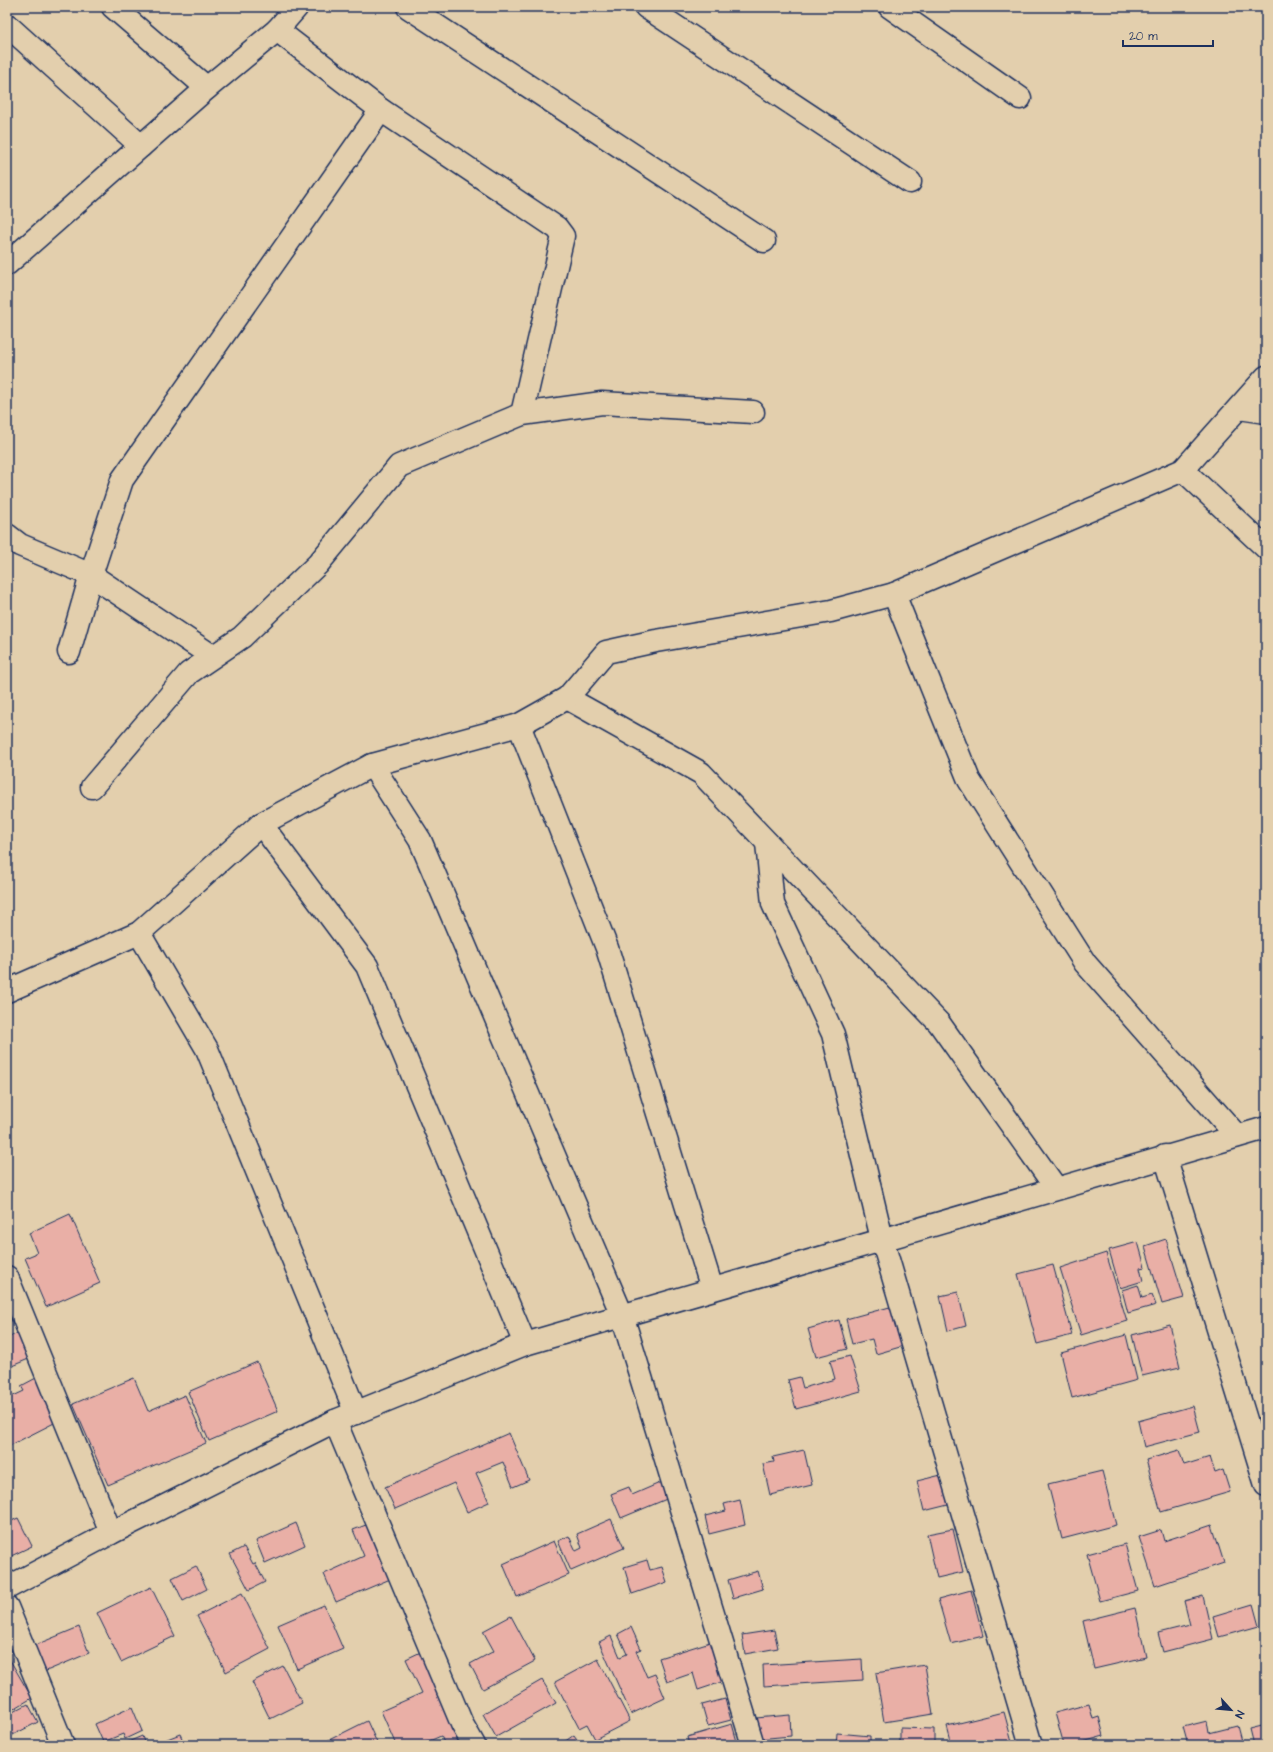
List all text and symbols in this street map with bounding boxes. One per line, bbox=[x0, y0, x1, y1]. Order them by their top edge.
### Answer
scale bar bbox=[1123, 22, 1213, 48]
text: 20 m bbox=[1129, 28, 1158, 45]
north arrow bbox=[1211, 1690, 1251, 1730]
text: N bbox=[1231, 1708, 1248, 1721]

